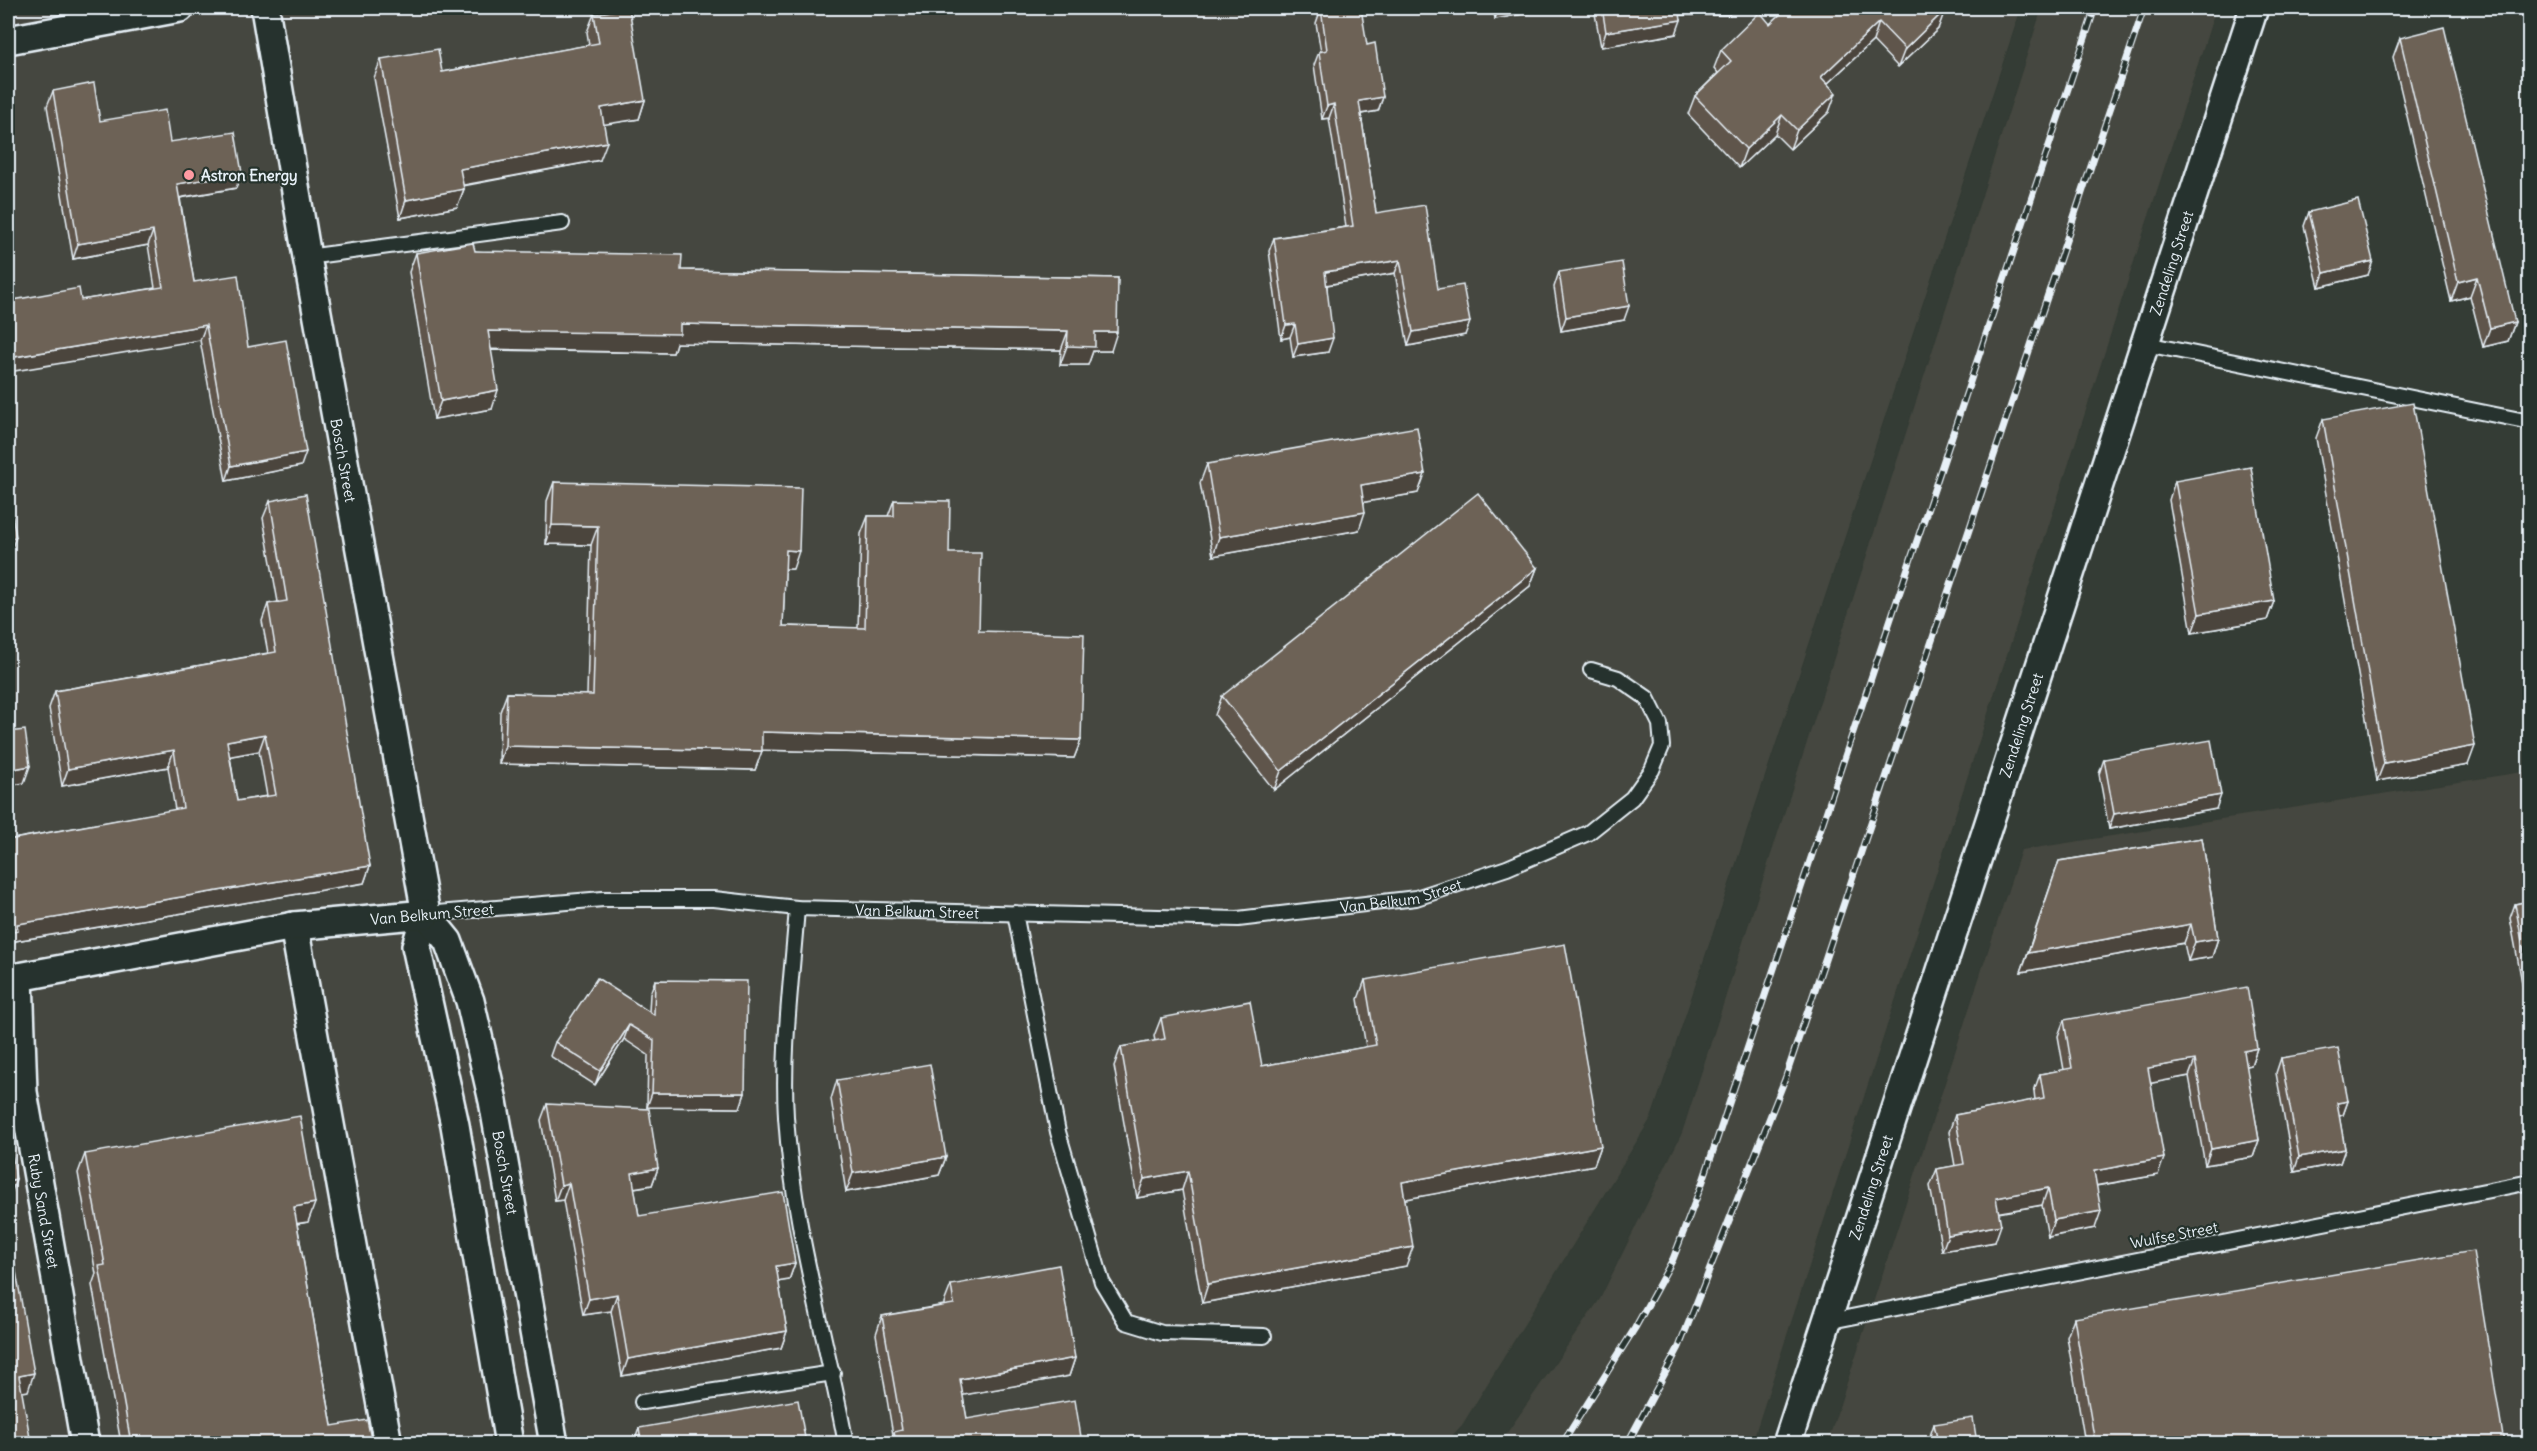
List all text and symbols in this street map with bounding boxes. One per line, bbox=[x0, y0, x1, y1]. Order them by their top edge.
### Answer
place label: Astron Energy bbox=[201, 166, 298, 186]
marker: Astron Energy bbox=[182, 168, 196, 182]
street label: Zendeling Street bbox=[2145, 208, 2197, 318]
street label: Bosch Street bbox=[327, 417, 361, 504]
street label: Zendeling Street bbox=[1995, 670, 2047, 780]
street label: Van Belkum Street bbox=[1339, 874, 1464, 916]
street label: Van Belkum Street bbox=[369, 899, 495, 929]
street label: Van Belkum Street bbox=[855, 900, 979, 922]
street label: Bosch Street bbox=[489, 1129, 523, 1216]
street label: Zendeling Street bbox=[1845, 1132, 1896, 1242]
street label: Ruby Sand Street bbox=[24, 1152, 63, 1270]
street label: Wulfse Street bbox=[2129, 1217, 2219, 1253]

